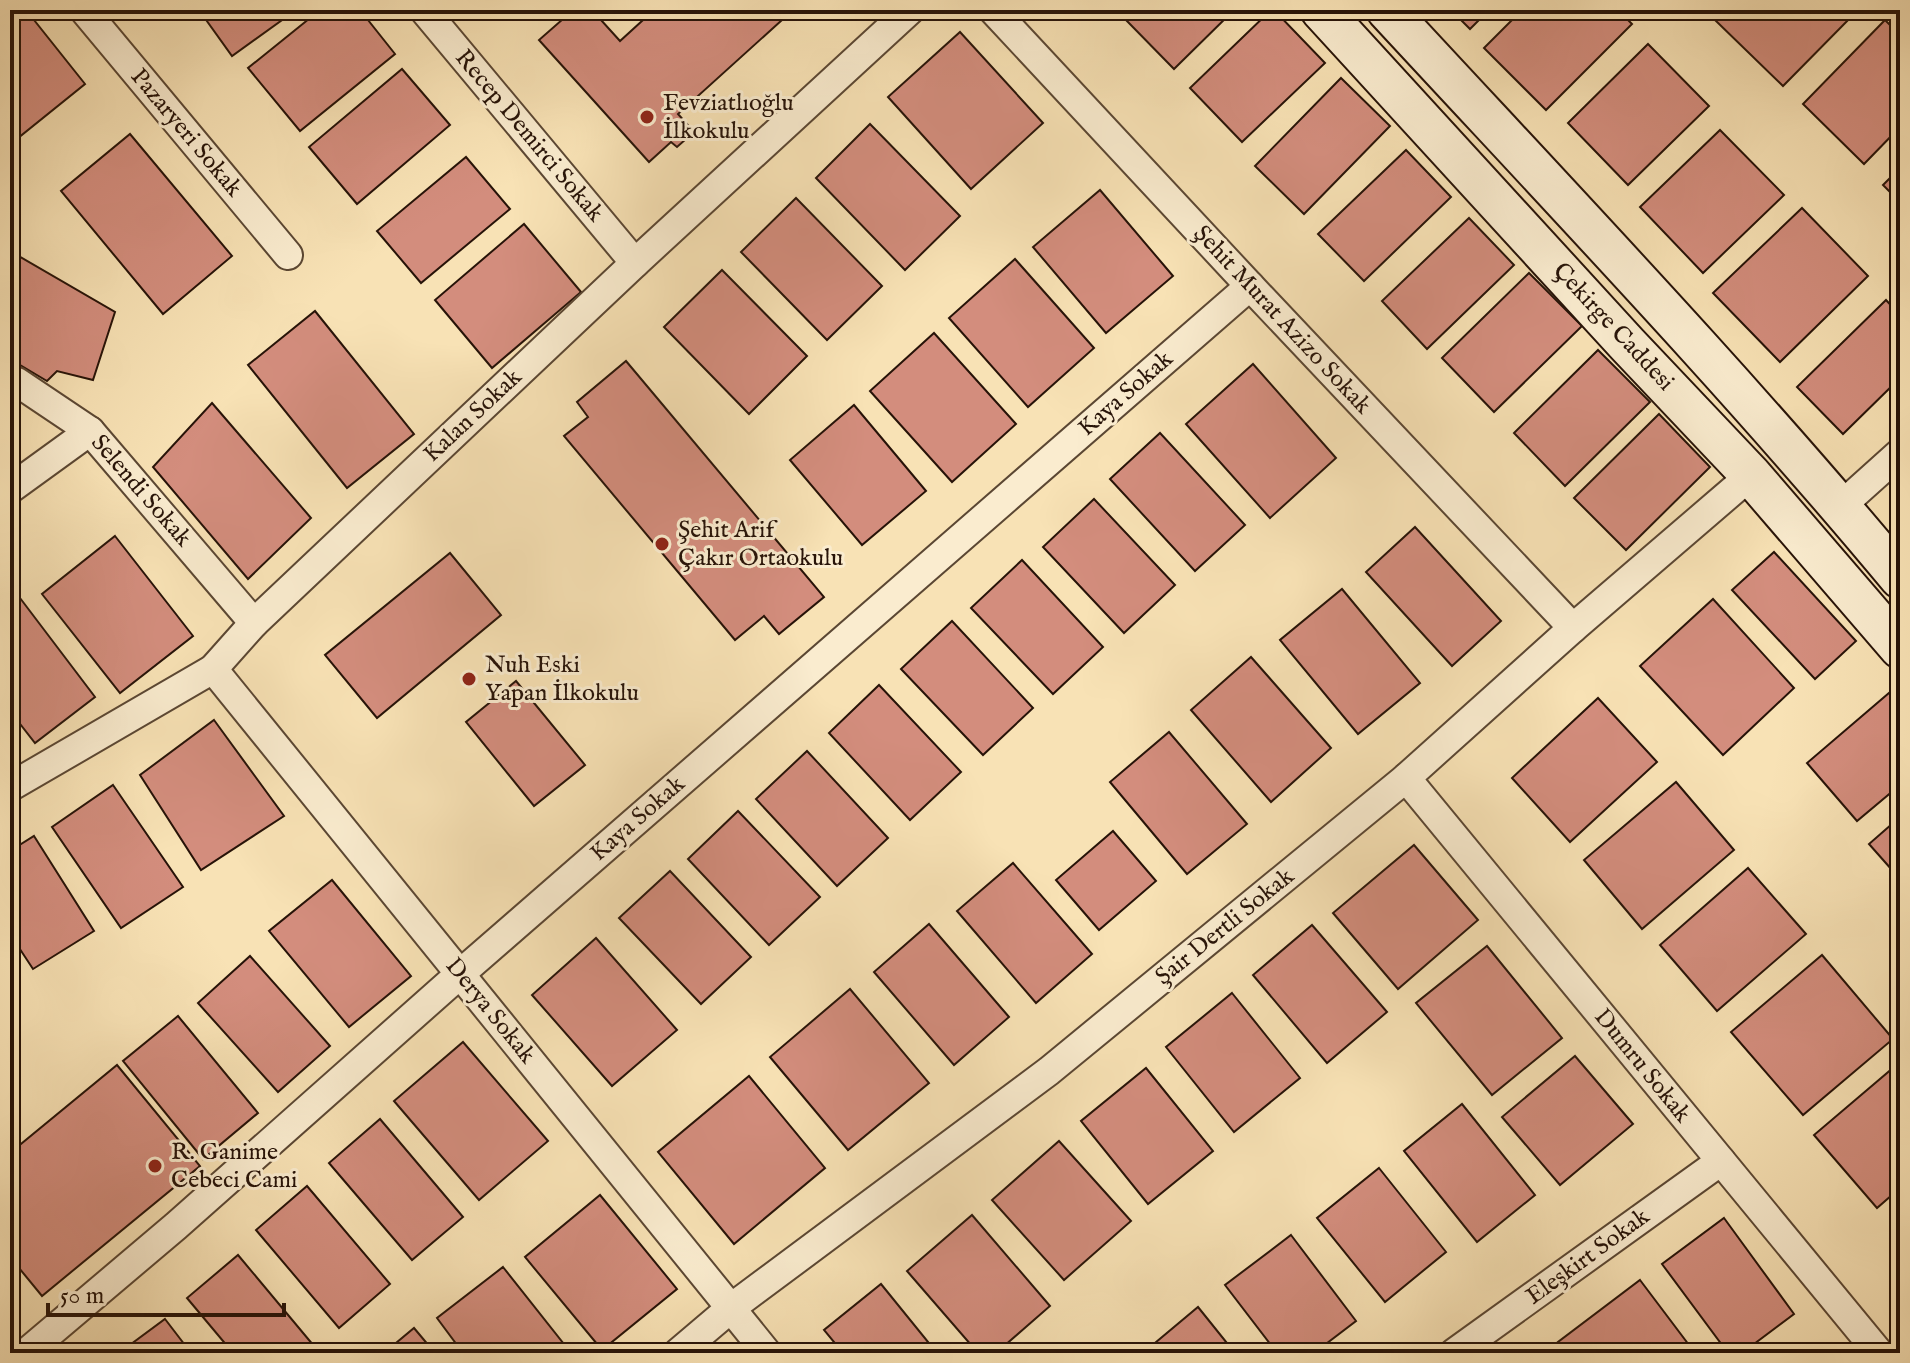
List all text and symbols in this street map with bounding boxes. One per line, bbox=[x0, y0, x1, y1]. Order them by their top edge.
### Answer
street label: Recep Demirci Sokak bbox=[448, 43, 610, 229]
street label: Pazaryeri Sokak bbox=[123, 62, 249, 204]
place label: Fevziatlıoğlu İlkokulu bbox=[663, 88, 794, 147]
marker: Fevziatlıoğlu İlkokulu bbox=[638, 108, 656, 126]
street label: Şehit Murat Azizo Sokak bbox=[1186, 219, 1378, 421]
street label: Çekirge Caddesi bbox=[1546, 256, 1680, 398]
street label: Kaya Sokak bbox=[1072, 344, 1180, 444]
street label: Kalan Sokak bbox=[417, 362, 529, 470]
street label: Selendi Sokak bbox=[84, 428, 198, 554]
place label: Şehit Arif Çakır Ortaokulu bbox=[678, 515, 843, 574]
marker: Şehit Arif Çakır Ortaokulu bbox=[653, 535, 671, 553]
place label: Nuh Eski Yapan İlkokulu bbox=[485, 650, 639, 709]
marker: Nuh Eski Yapan İlkokulu bbox=[460, 670, 478, 688]
street label: Kaya Sokak bbox=[584, 769, 692, 869]
street label: Şair Dertli Sokak bbox=[1149, 861, 1301, 993]
street label: Derya Sokak bbox=[438, 952, 542, 1070]
street label: Dumru Sokak bbox=[1587, 1003, 1698, 1129]
place label: R. Ganime Cebeci Cami bbox=[171, 1137, 297, 1196]
marker: R. Ganime Cebeci Cami bbox=[146, 1157, 164, 1175]
street label: Eleşkirt Sokak bbox=[1520, 1202, 1656, 1312]
scale bar bbox=[48, 1267, 284, 1317]
text: 50 m bbox=[60, 1281, 104, 1312]

